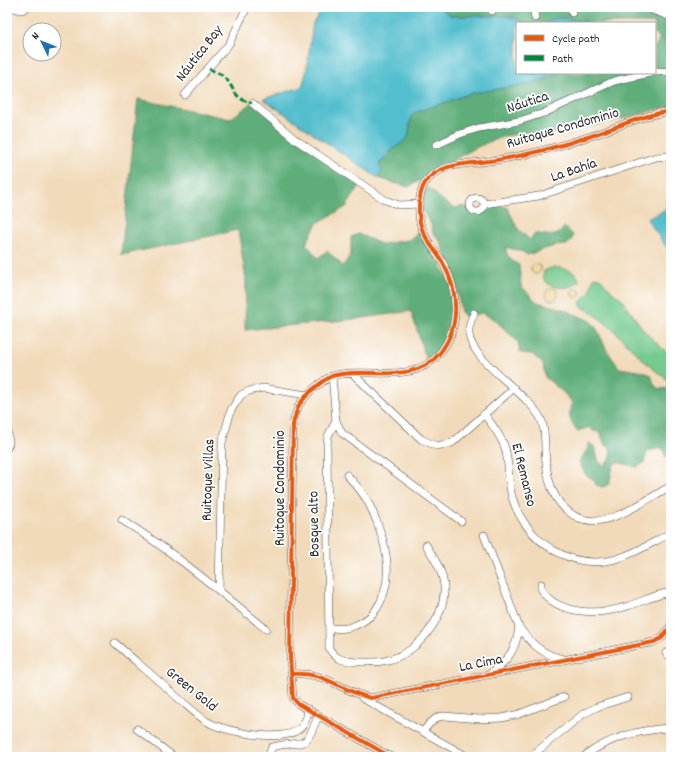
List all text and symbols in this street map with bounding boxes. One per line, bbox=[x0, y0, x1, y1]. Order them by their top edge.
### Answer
street label: Náutica Bay bbox=[171, 20, 230, 87]
north arrow bbox=[22, 22, 62, 62]
legend bbox=[516, 22, 656, 74]
text: N bbox=[28, 29, 44, 44]
text: Cycle path bbox=[552, 31, 600, 48]
text: Path bbox=[552, 51, 573, 68]
street label: Náutica bbox=[504, 86, 553, 120]
street label: Ruitoque Condominio bbox=[504, 102, 622, 156]
street label: La Bahía bbox=[548, 153, 601, 189]
street label: Ruitoque Condominio bbox=[270, 430, 292, 546]
street label: Ruitoque Villas bbox=[197, 438, 221, 522]
street label: El Remanso bbox=[504, 441, 542, 509]
street label: Bosque alto bbox=[303, 490, 327, 557]
street label: La Cima bbox=[457, 649, 506, 679]
street label: Green Gold bbox=[160, 662, 222, 718]

